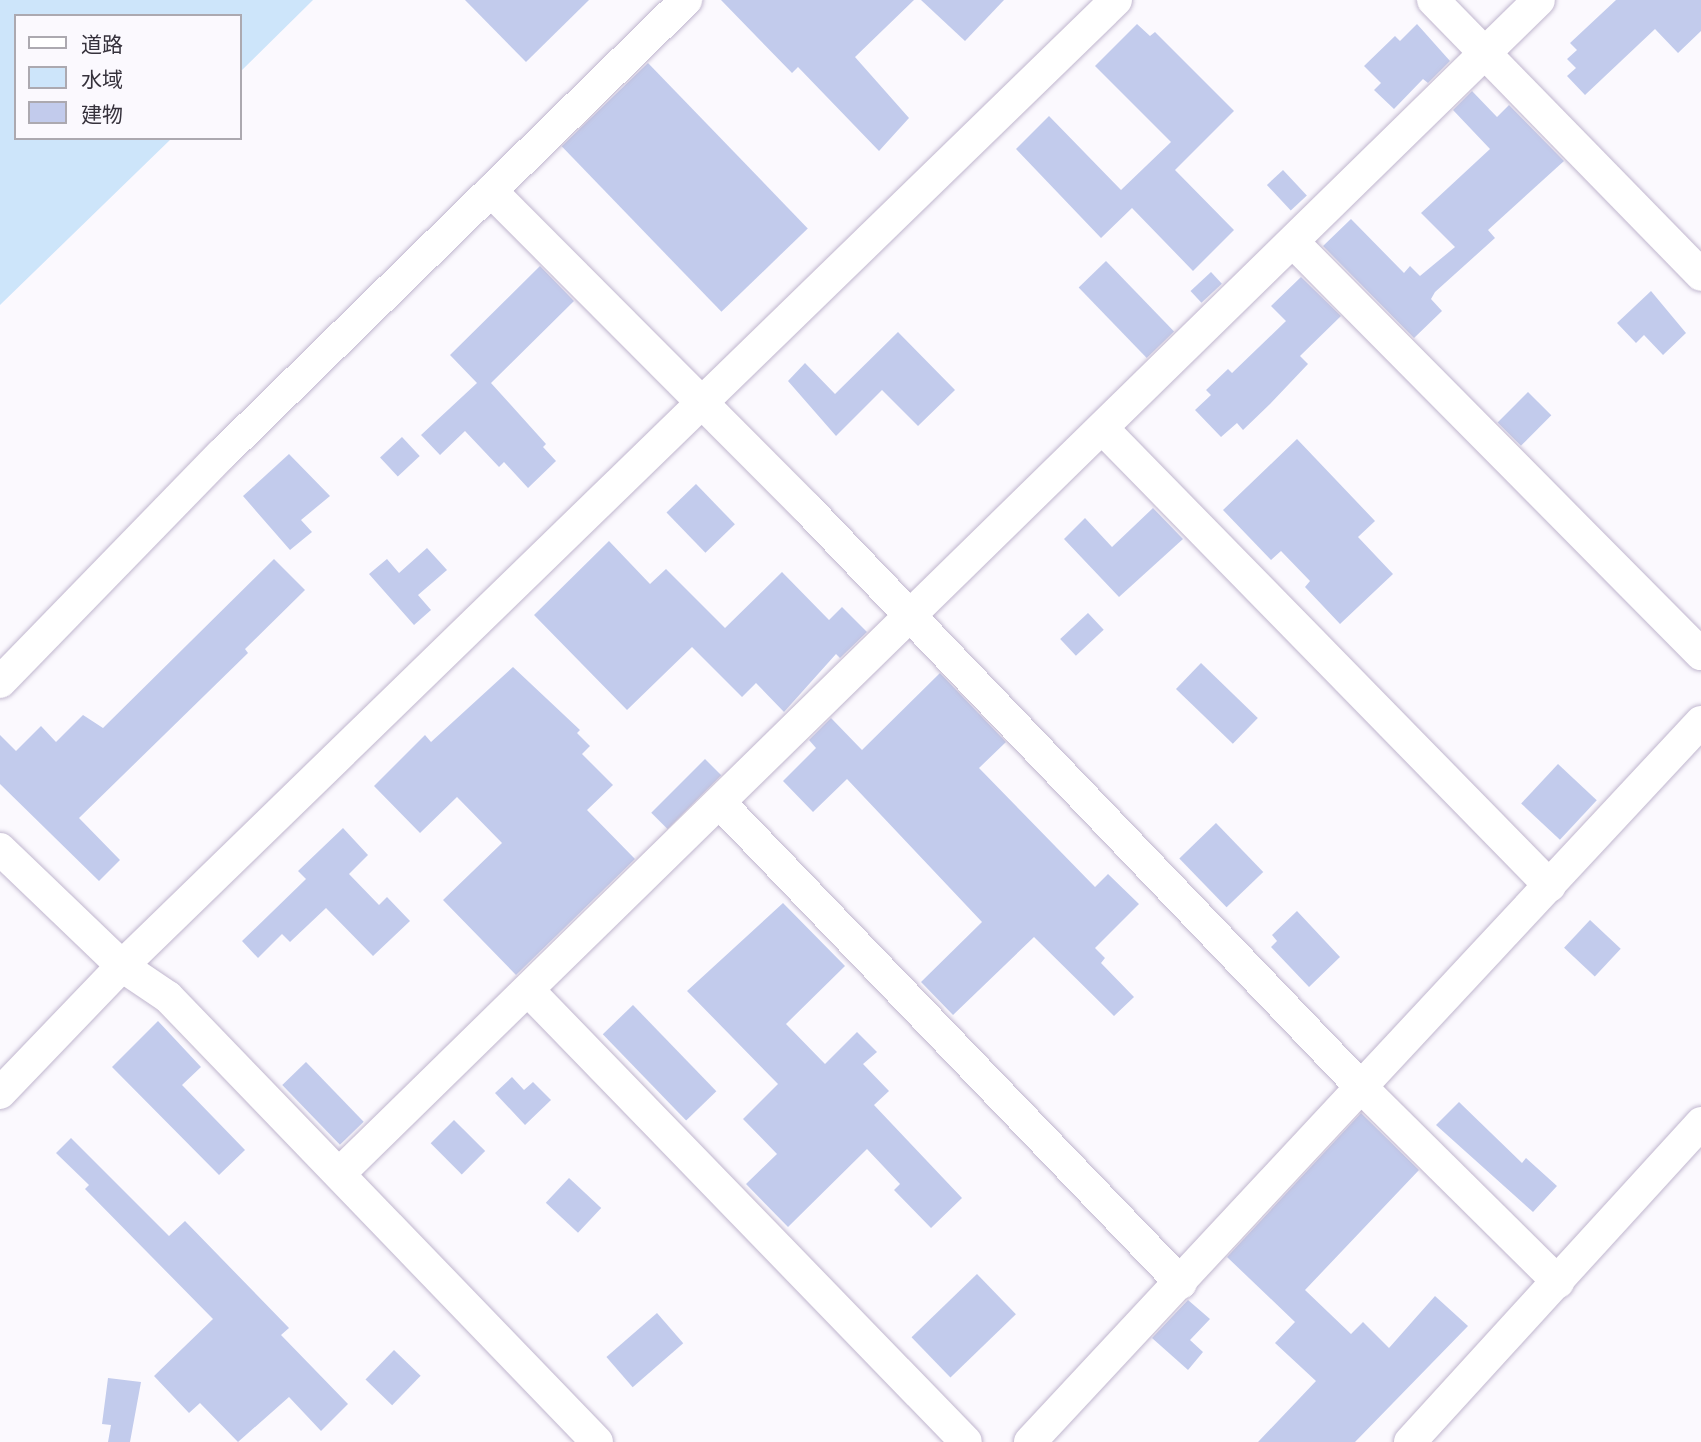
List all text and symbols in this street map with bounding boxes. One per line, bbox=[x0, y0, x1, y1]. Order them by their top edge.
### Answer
legend bbox=[14, 14, 242, 140]
text: 道路 bbox=[81, 32, 123, 57]
text: 水域 bbox=[81, 67, 123, 92]
text: 建物 bbox=[81, 102, 123, 127]

